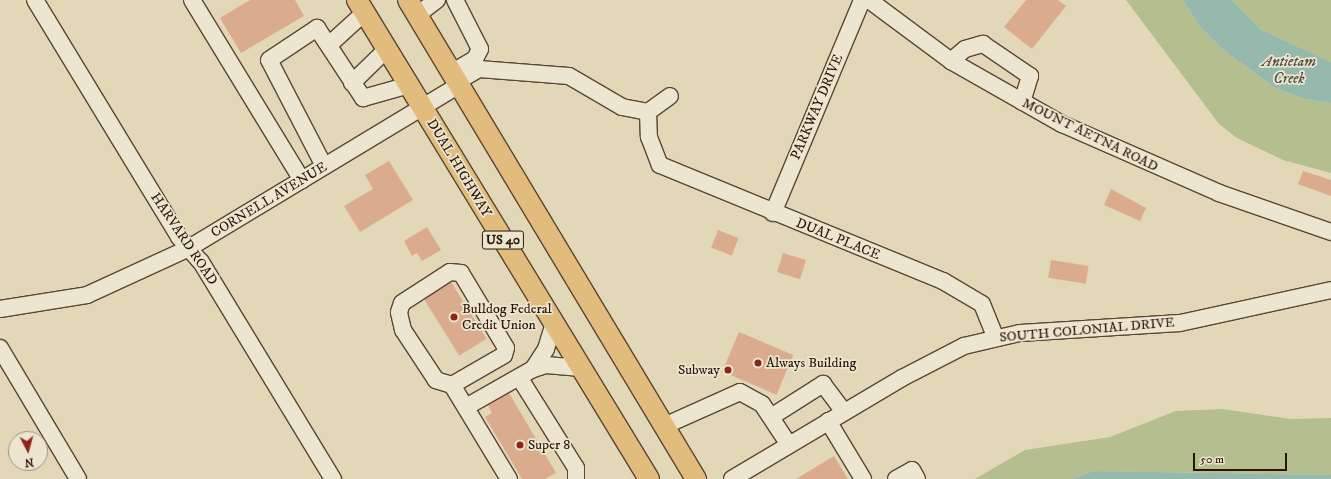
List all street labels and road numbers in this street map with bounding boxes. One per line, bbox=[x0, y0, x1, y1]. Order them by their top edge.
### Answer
street label: PARKWAY DRIVE bbox=[787, 52, 847, 162]
street label: MOUNT AETNA ROAD bbox=[1019, 95, 1161, 175]
street label: DUAL HIGHWAY bbox=[423, 116, 495, 220]
street label: CORNELL AVENUE bbox=[208, 159, 330, 241]
street label: HARVARD ROAD bbox=[147, 190, 221, 288]
street label: DUAL PLACE bbox=[793, 214, 883, 264]
road number: US 40 bbox=[481, 229, 525, 251]
street label: SOUTH COLONIAL DRIVE bbox=[999, 314, 1175, 346]

